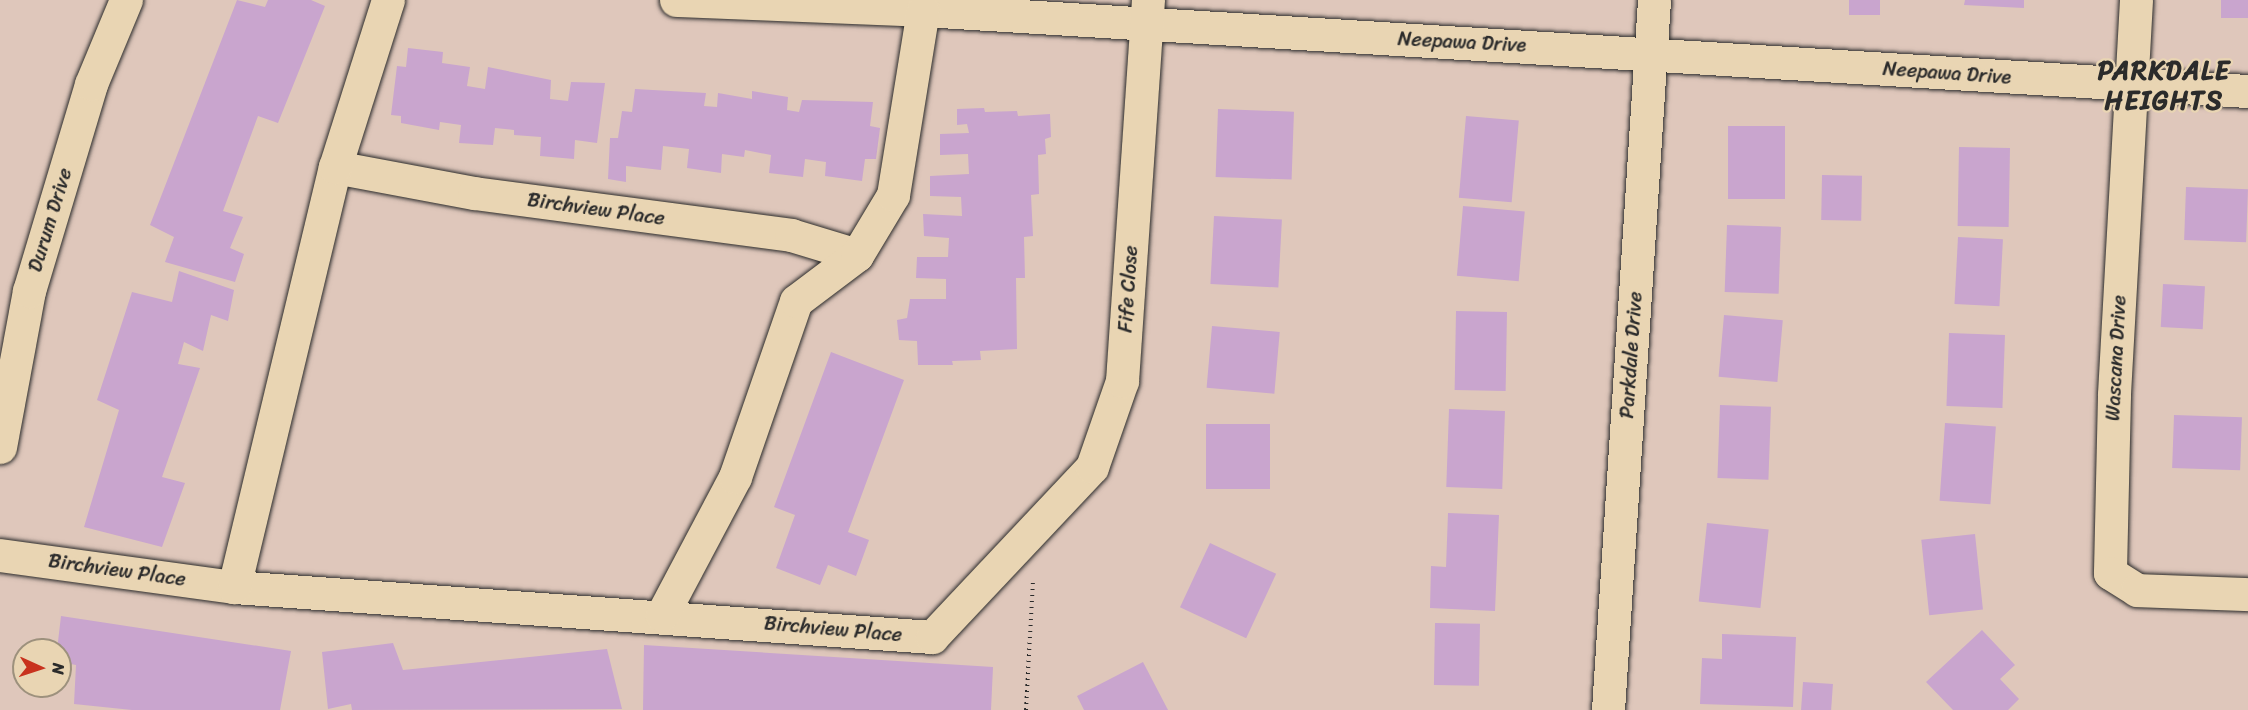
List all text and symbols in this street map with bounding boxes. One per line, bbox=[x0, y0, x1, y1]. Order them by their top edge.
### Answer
street label: Neepawa Drive bbox=[1397, 27, 1527, 57]
district label: PARKDALE HEIGHTS bbox=[2098, 55, 2230, 116]
street label: Neepawa Drive bbox=[1882, 57, 2012, 89]
street label: Durum Drive bbox=[23, 165, 77, 275]
street label: Birchview Place bbox=[526, 187, 666, 231]
street label: Fife Close bbox=[1113, 244, 1143, 334]
street label: Parkdale Drive bbox=[1615, 291, 1647, 419]
street label: Wascana Drive bbox=[2101, 294, 2131, 422]
street label: Birchview Place bbox=[47, 548, 187, 592]
street label: Birchview Place bbox=[763, 611, 903, 647]
north arrow bbox=[12, 638, 72, 698]
text: N bbox=[44, 663, 73, 675]

